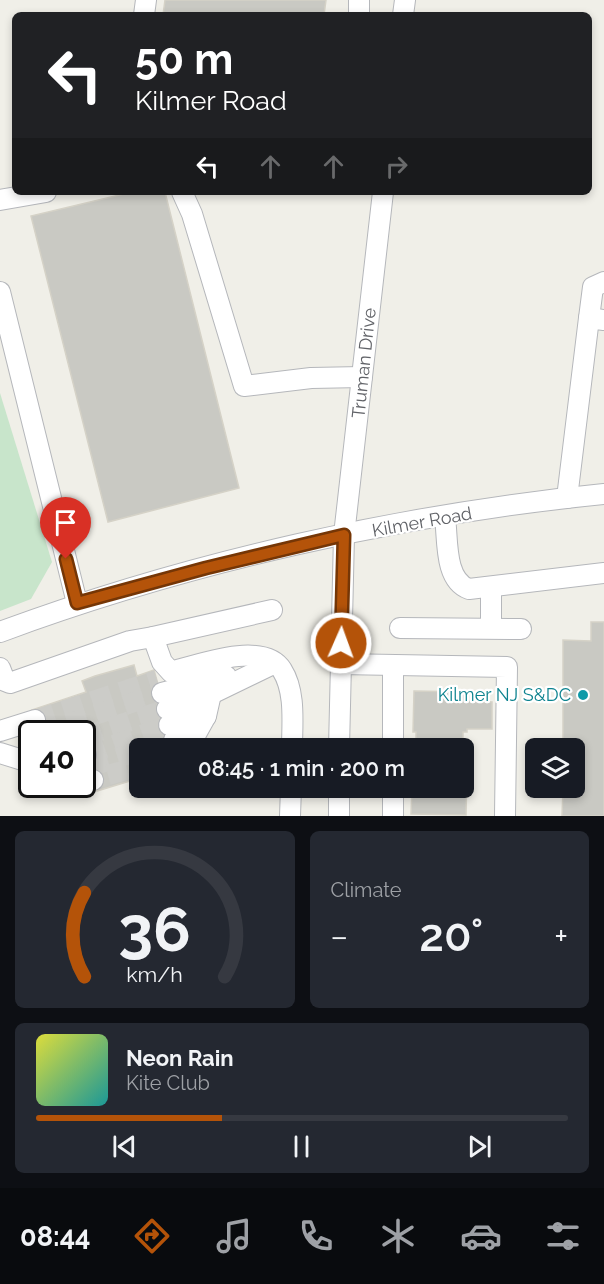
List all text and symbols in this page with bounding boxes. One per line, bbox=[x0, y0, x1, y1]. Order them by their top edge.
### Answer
text: 50 m bbox=[135, 35, 233, 84]
icon: left bbox=[36, 36, 114, 114]
text: Kilmer Road bbox=[135, 85, 287, 116]
icon: left bbox=[191, 150, 224, 183]
icon: ahead bbox=[254, 150, 287, 183]
icon: ahead bbox=[317, 150, 350, 183]
icon: right bbox=[380, 150, 413, 183]
street label: Truman Drive bbox=[347, 306, 380, 419]
pin bbox=[40, 497, 91, 559]
street label: Kilmer Road bbox=[370, 502, 474, 541]
icon: arrive bbox=[49, 506, 82, 539]
position arrow bbox=[309, 611, 373, 675]
place label: Kilmer NJ S&DC bbox=[438, 684, 571, 705]
marker: Kilmer NJ S&DC bbox=[576, 688, 590, 702]
speed limit sign: 40 bbox=[18, 720, 96, 798]
map controls bbox=[525, 738, 585, 798]
button: layers bbox=[525, 738, 585, 798]
text: 08:45 · 1 min · 200 m bbox=[198, 755, 405, 781]
text: Climate bbox=[331, 878, 402, 902]
text: 36 bbox=[118, 892, 191, 966]
text: 20° bbox=[419, 909, 483, 962]
text: − bbox=[331, 917, 348, 956]
text: + bbox=[554, 917, 568, 956]
text: km/h bbox=[126, 962, 183, 987]
text: Neon Rain bbox=[126, 1045, 234, 1071]
text: Kite Club bbox=[126, 1071, 210, 1095]
icon: previous bbox=[108, 1130, 141, 1163]
icon: pause bbox=[285, 1130, 318, 1163]
icon: next bbox=[463, 1130, 496, 1163]
icon: directions bbox=[131, 1215, 173, 1257]
icon: music bbox=[213, 1215, 255, 1257]
icon: phone bbox=[295, 1215, 337, 1257]
icon: climate bbox=[377, 1215, 419, 1257]
icon: car bbox=[460, 1215, 502, 1257]
icon: filters bbox=[542, 1215, 584, 1257]
text: 08:44 bbox=[20, 1221, 91, 1252]

